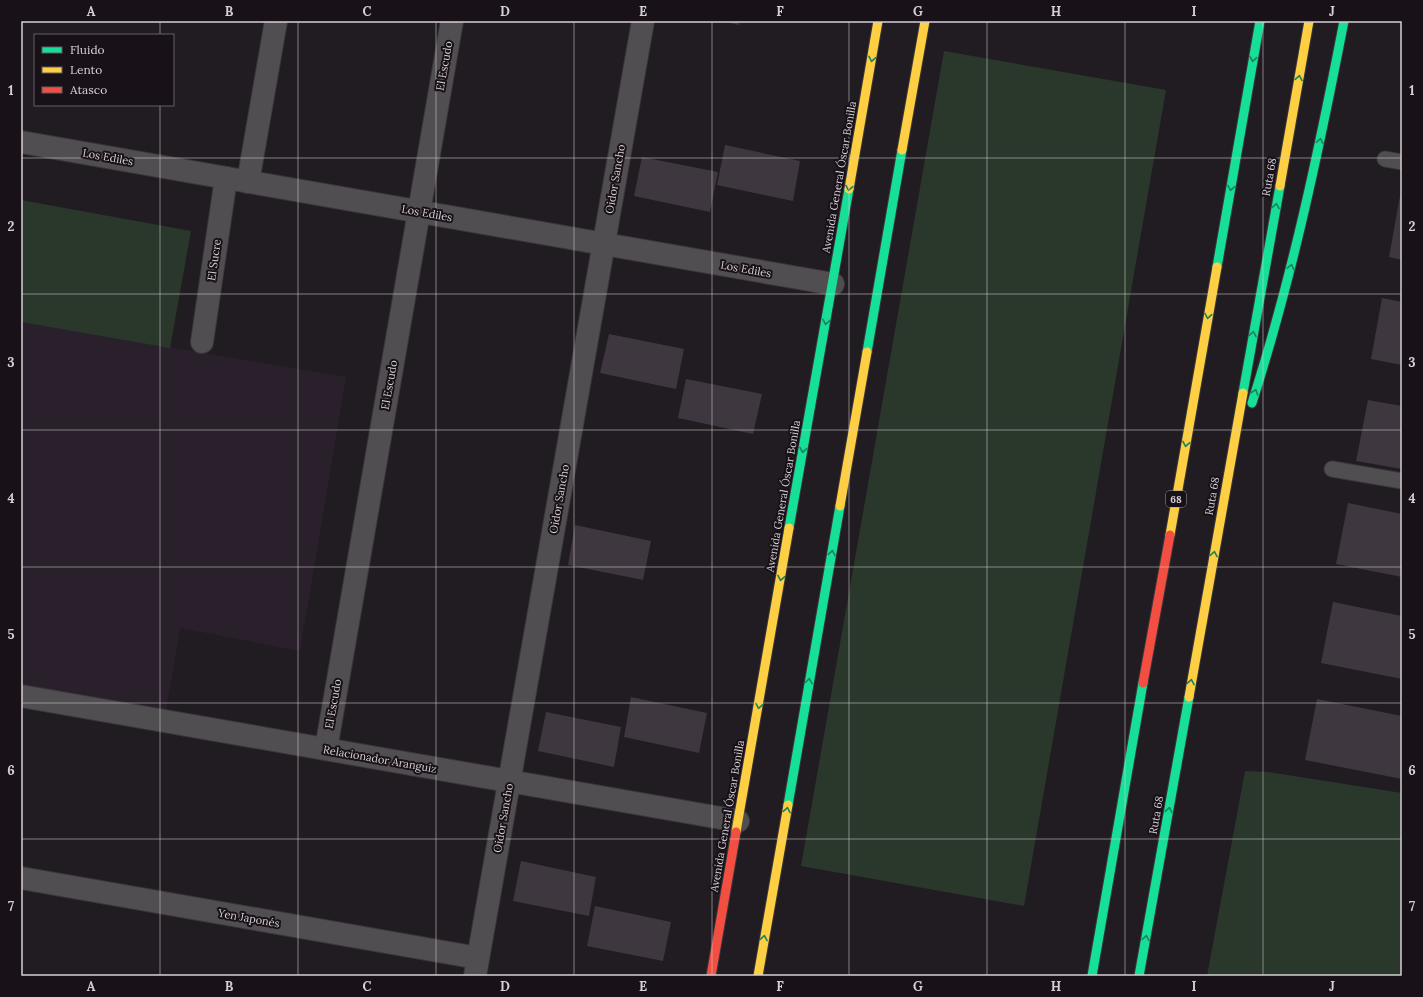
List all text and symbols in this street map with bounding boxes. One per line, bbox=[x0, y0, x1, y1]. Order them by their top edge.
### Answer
text: A bbox=[87, 3, 96, 20]
text: B bbox=[225, 3, 234, 20]
text: C bbox=[363, 3, 372, 20]
text: D bbox=[500, 3, 510, 20]
text: E bbox=[639, 3, 647, 20]
text: F bbox=[776, 3, 784, 20]
text: G bbox=[913, 3, 923, 20]
text: H bbox=[1051, 3, 1061, 20]
text: I bbox=[1191, 3, 1197, 20]
text: J bbox=[1329, 3, 1335, 20]
legend bbox=[34, 34, 174, 106]
street label: El Escudo bbox=[433, 40, 455, 92]
text: Fluido bbox=[70, 42, 105, 57]
one-way arrow bbox=[868, 56, 876, 63]
one-way arrow bbox=[1249, 56, 1258, 63]
text: Lento bbox=[70, 62, 102, 77]
one-way arrow bbox=[1294, 75, 1302, 81]
text: 1 bbox=[8, 82, 14, 99]
text: Atasco bbox=[69, 82, 107, 97]
text: 1 bbox=[1409, 82, 1415, 99]
street label: Avenida General Óscar Bonilla bbox=[819, 100, 859, 255]
one-way arrow bbox=[1315, 137, 1323, 144]
street label: Oidor Sancho bbox=[602, 143, 628, 215]
street label: Los Ediles bbox=[82, 146, 134, 168]
street label: Ruta 68 bbox=[1259, 157, 1279, 197]
one-way arrow bbox=[846, 184, 854, 191]
one-way arrow bbox=[1227, 184, 1236, 191]
street label: Los Ediles bbox=[401, 202, 453, 224]
one-way arrow bbox=[1271, 203, 1280, 209]
text: 2 bbox=[8, 218, 15, 235]
text: 2 bbox=[1409, 218, 1416, 235]
street label: El Sucre bbox=[204, 238, 224, 282]
street label: Los Ediles bbox=[720, 258, 772, 280]
one-way arrow bbox=[1287, 264, 1295, 271]
one-way arrow bbox=[1205, 312, 1213, 319]
one-way arrow bbox=[822, 319, 831, 325]
one-way arrow bbox=[1248, 331, 1257, 337]
text: 3 bbox=[7, 354, 15, 371]
text: 3 bbox=[1408, 354, 1416, 371]
street label: El Escudo bbox=[378, 359, 400, 411]
one-way arrow bbox=[1251, 389, 1259, 396]
street label: Avenida General Óscar Bonilla bbox=[763, 419, 803, 574]
one-way arrow bbox=[1182, 441, 1191, 447]
one-way arrow bbox=[800, 447, 808, 453]
street label: Oidor Sancho bbox=[546, 463, 572, 535]
street label: Ruta 68 bbox=[1202, 476, 1222, 516]
text: 4 bbox=[7, 490, 15, 507]
text: 4 bbox=[1408, 490, 1416, 507]
road number: 68 bbox=[1166, 491, 1186, 507]
one-way arrow bbox=[827, 550, 836, 557]
one-way arrow bbox=[1209, 550, 1218, 557]
one-way arrow bbox=[777, 575, 786, 581]
text: 5 bbox=[7, 626, 15, 643]
text: 5 bbox=[1408, 626, 1416, 643]
street label: El Escudo bbox=[322, 678, 344, 730]
one-way arrow bbox=[805, 678, 813, 685]
one-way arrow bbox=[1187, 678, 1195, 685]
one-way arrow bbox=[755, 703, 763, 709]
street label: Avenida General Óscar Bonilla bbox=[707, 739, 747, 894]
street label: Relacionador Aranguiz bbox=[322, 742, 438, 776]
text: 6 bbox=[7, 762, 15, 779]
text: 6 bbox=[1408, 762, 1416, 779]
street label: Oidor Sancho bbox=[490, 782, 516, 854]
street label: Ruta 68 bbox=[1146, 795, 1166, 835]
one-way arrow bbox=[782, 806, 791, 813]
one-way arrow bbox=[1164, 806, 1173, 813]
text: 7 bbox=[8, 898, 14, 915]
text: 7 bbox=[1409, 898, 1415, 915]
street label: Yen Japonés bbox=[216, 906, 281, 930]
one-way arrow bbox=[760, 934, 768, 941]
one-way arrow bbox=[1141, 934, 1150, 941]
text: A bbox=[87, 978, 96, 995]
text: B bbox=[225, 978, 234, 995]
text: C bbox=[363, 978, 372, 995]
text: D bbox=[500, 978, 510, 995]
text: E bbox=[639, 978, 647, 995]
text: F bbox=[776, 978, 784, 995]
text: G bbox=[913, 978, 923, 995]
text: H bbox=[1051, 978, 1061, 995]
text: I bbox=[1191, 978, 1197, 995]
text: J bbox=[1329, 978, 1335, 995]

